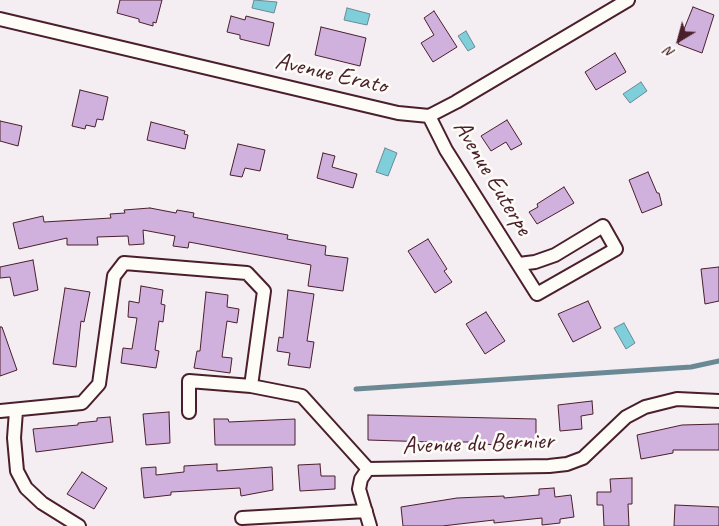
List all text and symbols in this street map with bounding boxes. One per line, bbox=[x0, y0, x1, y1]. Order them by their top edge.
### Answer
north arrow bbox=[654, 15, 704, 65]
text: N bbox=[661, 43, 678, 62]
street label: Avenue Erato bbox=[272, 47, 390, 101]
street label: Avenue Euterpe bbox=[446, 115, 538, 241]
street label: Avenue du Bernier bbox=[402, 426, 554, 462]

